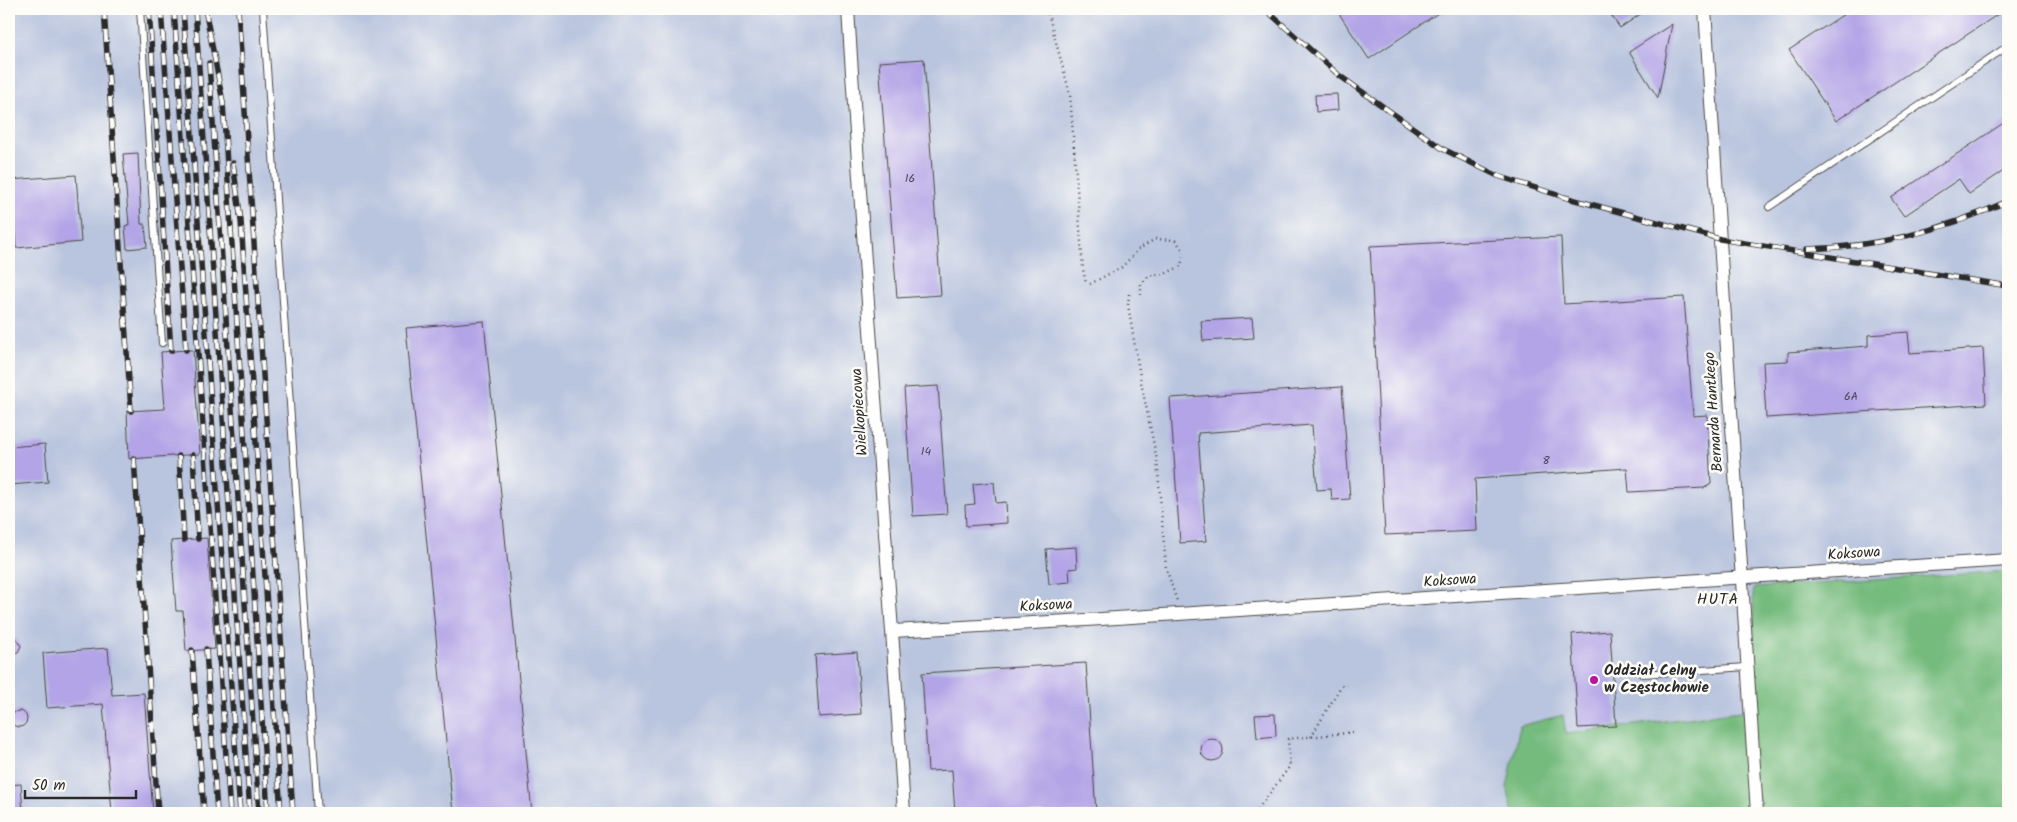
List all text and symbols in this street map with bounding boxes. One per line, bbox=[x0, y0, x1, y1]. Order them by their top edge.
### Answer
house number: 16 bbox=[905, 169, 915, 188]
street label: Bernarda Hantkego bbox=[1698, 351, 1730, 473]
street label: Wielkopiecowa bbox=[845, 367, 875, 457]
house number: 6A bbox=[1844, 387, 1858, 406]
house number: 14 bbox=[921, 442, 932, 461]
house number: 8 bbox=[1542, 451, 1550, 470]
street label: Koksowa bbox=[1827, 540, 1881, 568]
street label: Koksowa bbox=[1423, 567, 1477, 595]
district label: HUTA bbox=[1697, 587, 1739, 612]
street label: Koksowa bbox=[1019, 593, 1073, 619]
place label: Oddział Celny w Częstochowie bbox=[1604, 659, 1709, 700]
marker: Oddział Celny w Częstochowie bbox=[1588, 674, 1600, 686]
scale bar bbox=[25, 767, 136, 799]
text: 50 m bbox=[32, 774, 66, 798]

